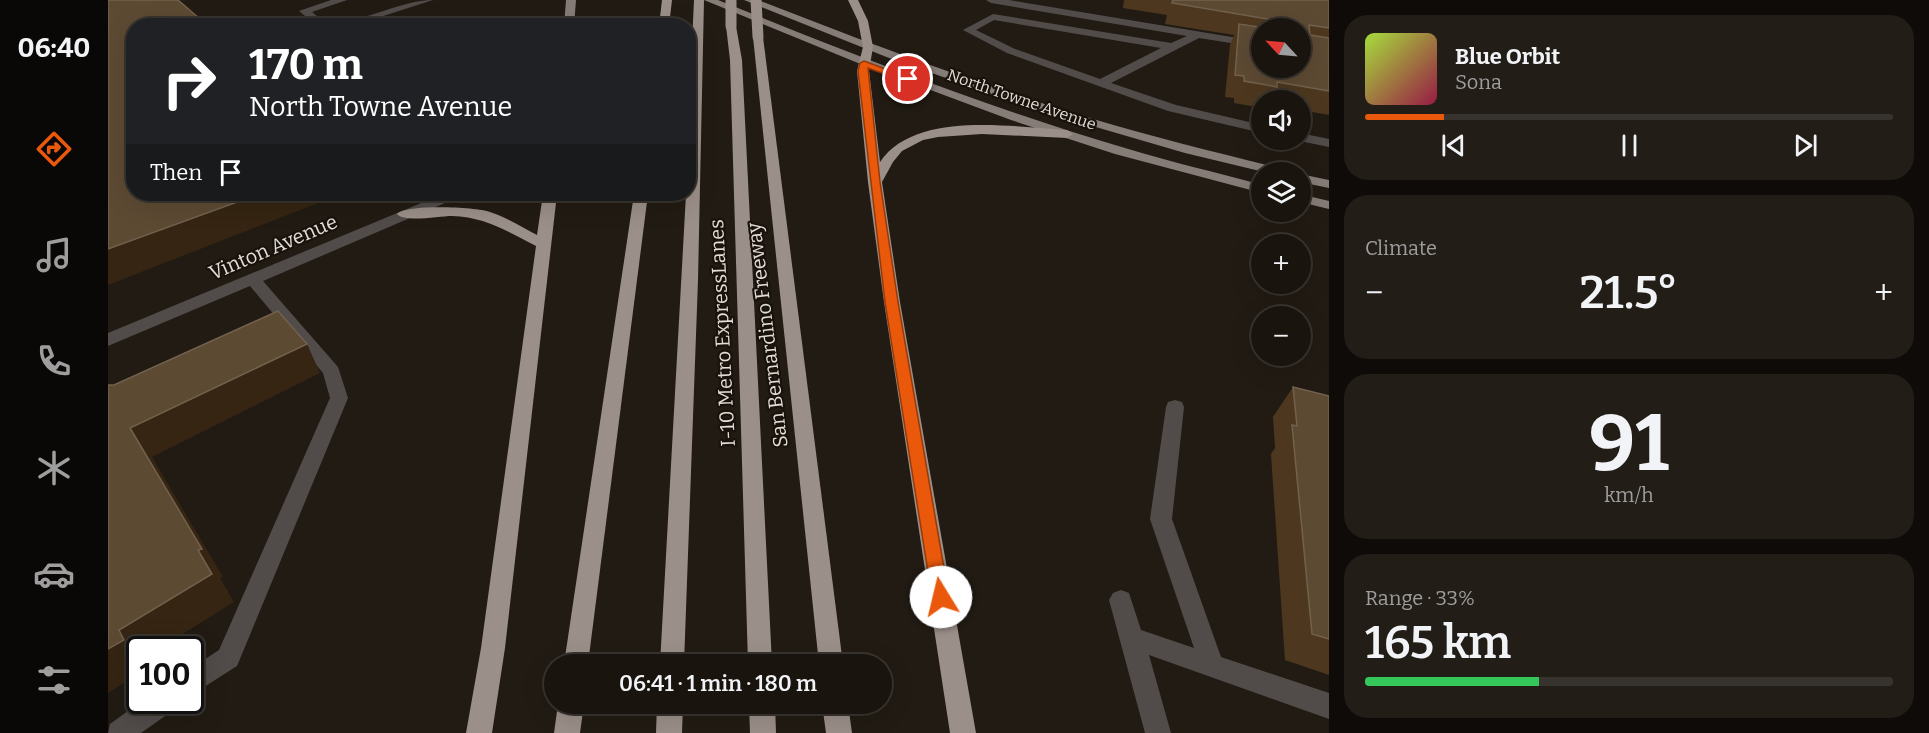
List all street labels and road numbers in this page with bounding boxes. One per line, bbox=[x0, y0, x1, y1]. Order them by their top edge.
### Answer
street label: North Towne Avenue bbox=[945, 65, 1099, 134]
street label: Vinton Avenue bbox=[205, 209, 341, 285]
street label: I-10 Metro ExpressLanes bbox=[704, 219, 740, 447]
street label: San Bernardino Freeway bbox=[741, 221, 793, 449]

